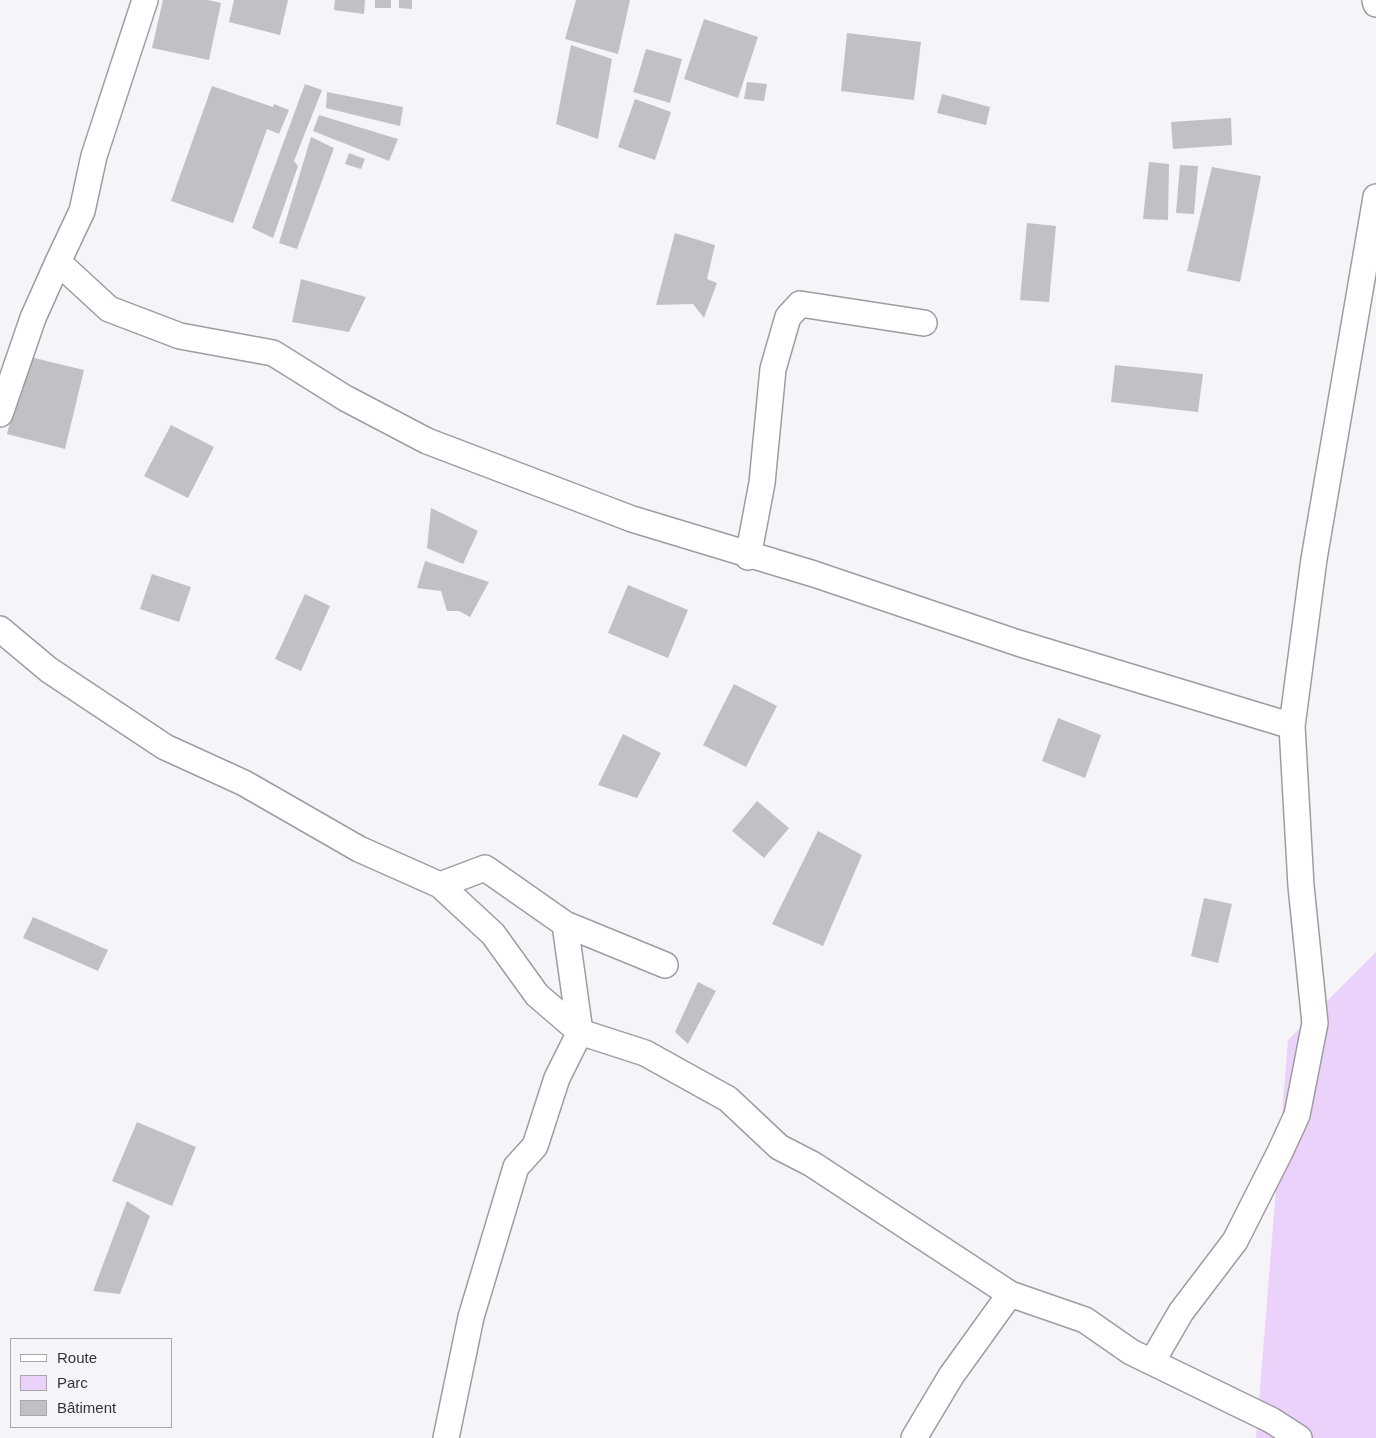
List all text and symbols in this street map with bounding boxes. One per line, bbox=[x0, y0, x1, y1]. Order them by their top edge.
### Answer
legend bbox=[10, 1338, 172, 1428]
text: Route bbox=[57, 1349, 97, 1366]
text: Parc bbox=[57, 1374, 88, 1391]
text: Bâtiment bbox=[57, 1399, 116, 1416]

